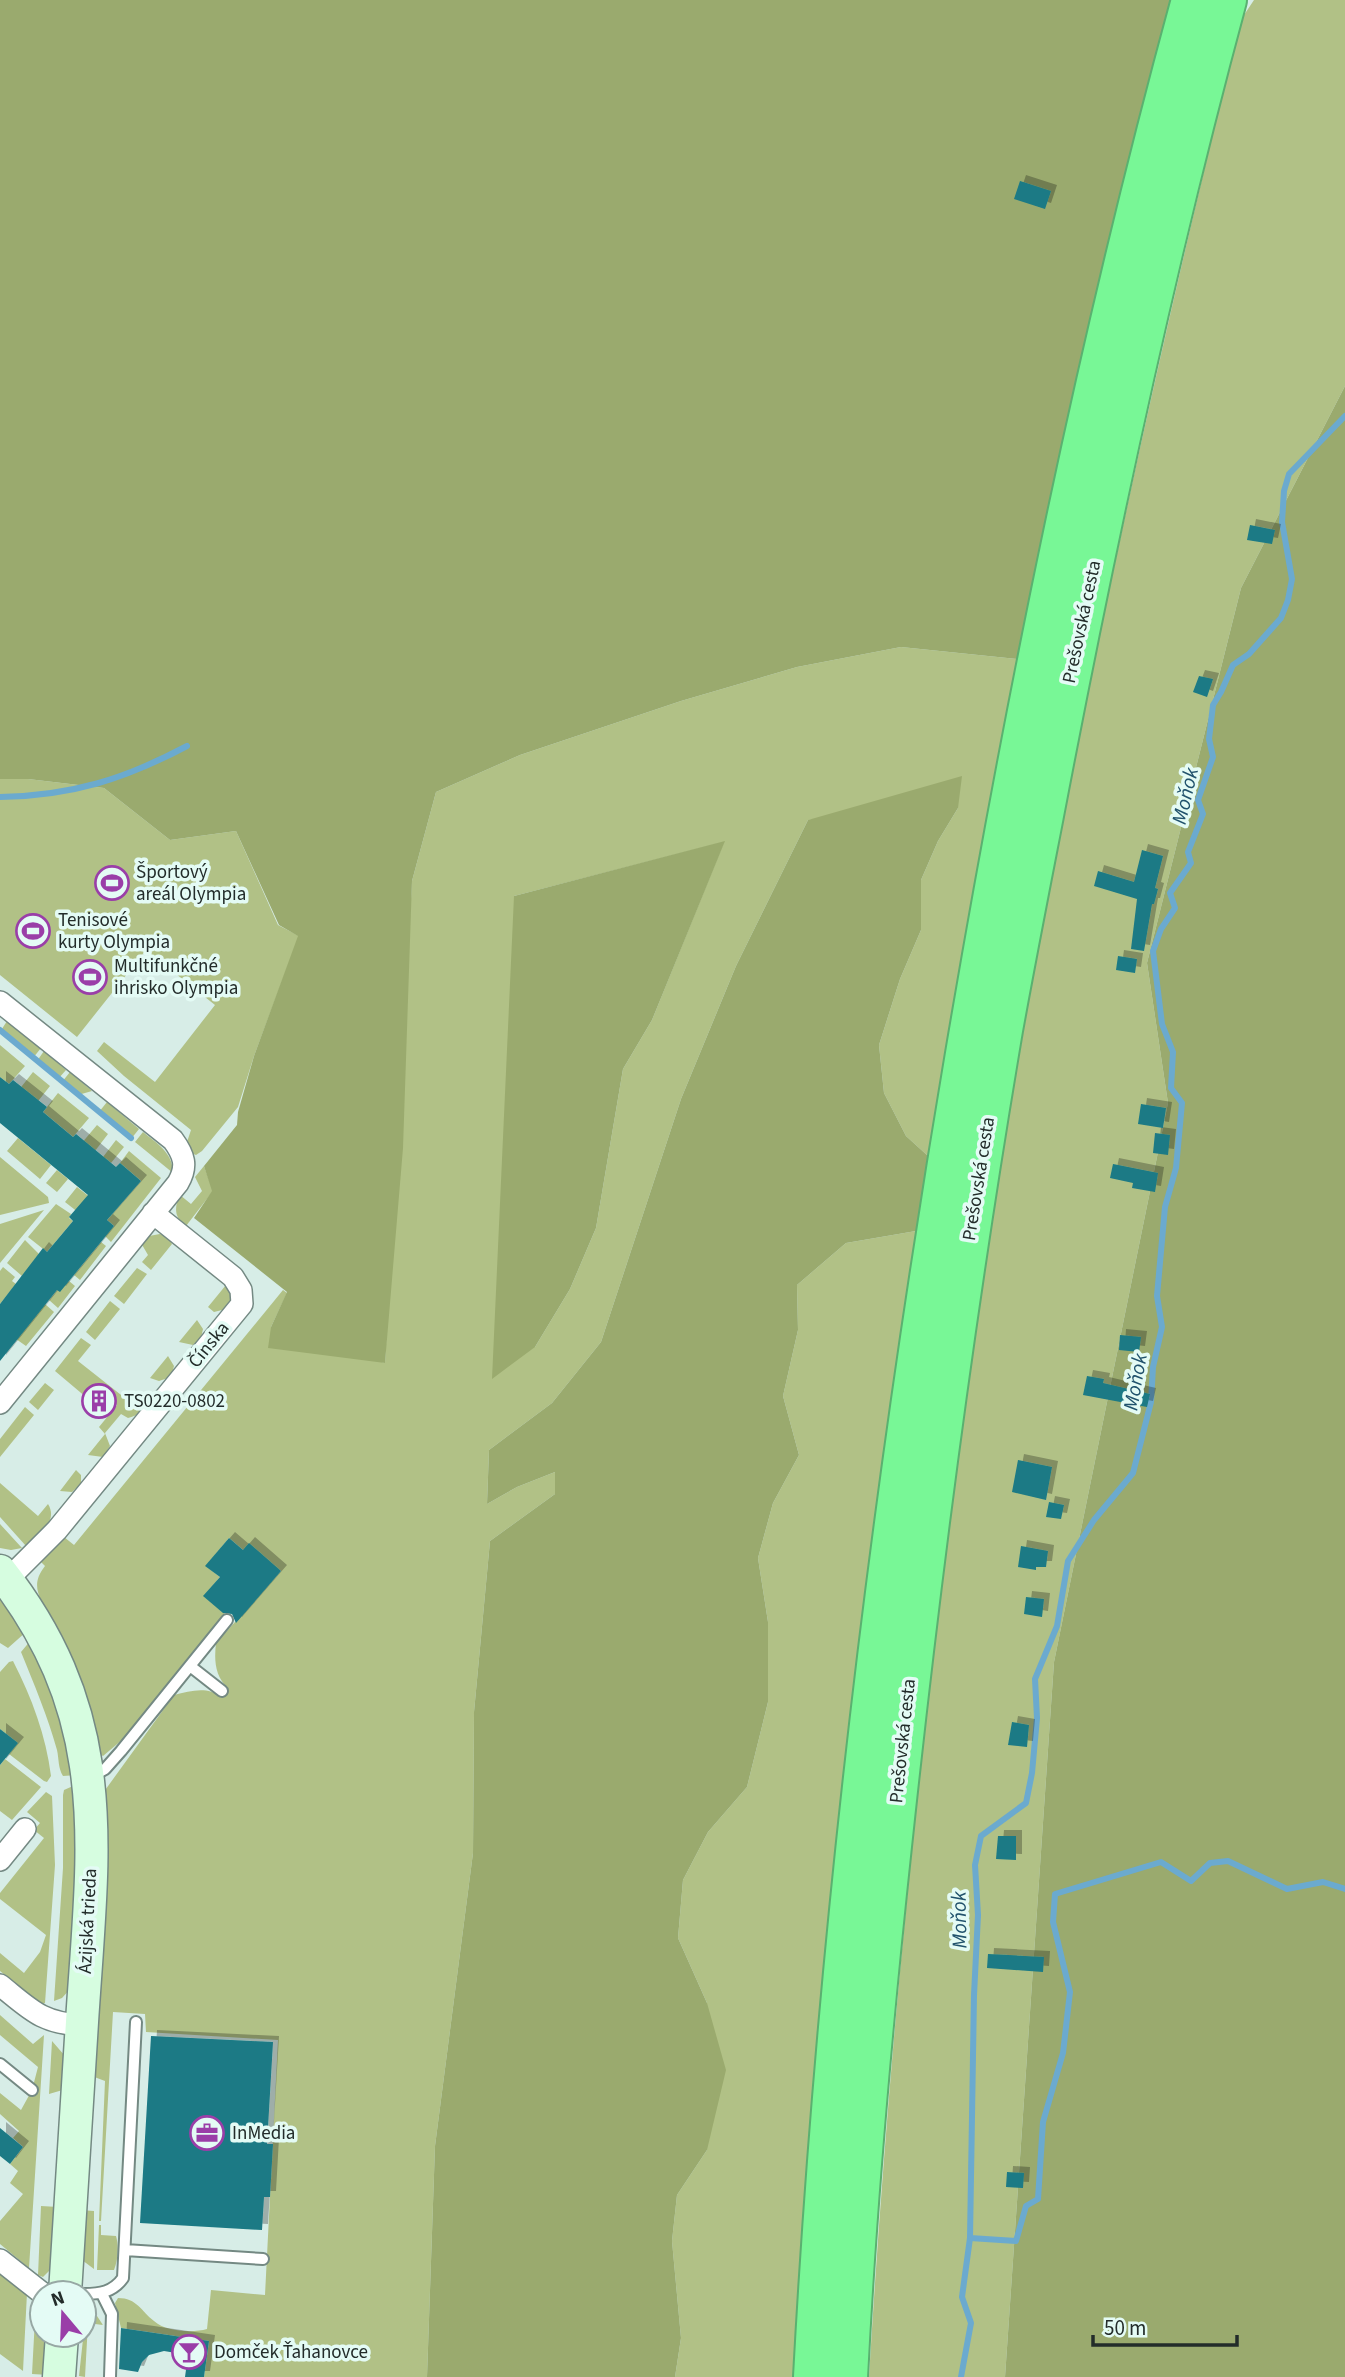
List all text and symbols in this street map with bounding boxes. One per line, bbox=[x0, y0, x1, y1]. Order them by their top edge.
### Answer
street label: Prešovská cesta bbox=[1056, 558, 1108, 686]
water label: Moňok bbox=[1164, 764, 1206, 827]
place label: Športový areál Olympia bbox=[136, 859, 246, 908]
sports icon: Športový areál Olympia bbox=[93, 864, 131, 902]
place label: Tenisové kurty Olympia bbox=[58, 907, 170, 956]
sports icon: Tenisové kurty Olympia bbox=[14, 912, 52, 950]
place label: Multifunkčné ihrisko Olympia bbox=[114, 953, 238, 1002]
sports icon: Multifunkčné ihrisko Olympia bbox=[71, 958, 109, 996]
street label: Prešovská cesta bbox=[956, 1115, 1002, 1243]
street label: Čínska bbox=[182, 1316, 236, 1374]
water label: Moňok bbox=[1115, 1350, 1155, 1413]
building icon: TS0220-0802 bbox=[80, 1382, 118, 1420]
place label: TS0220-0802 bbox=[124, 1388, 225, 1415]
street label: Prešovská cesta bbox=[883, 1677, 923, 1805]
street label: Ázijská trieda bbox=[72, 1868, 104, 1974]
water label: Moňok bbox=[943, 1890, 974, 1949]
office icon: InMedia bbox=[188, 2114, 226, 2152]
place label: InMedia bbox=[232, 2120, 295, 2147]
north arrow bbox=[28, 2279, 98, 2349]
text: N bbox=[48, 2285, 68, 2314]
scale bar bbox=[1093, 2304, 1236, 2348]
text: 50 m bbox=[1104, 2313, 1146, 2343]
bar icon: Domček Ťahanovce bbox=[170, 2333, 208, 2371]
place label: Domček Ťahanovce bbox=[214, 2339, 368, 2366]

